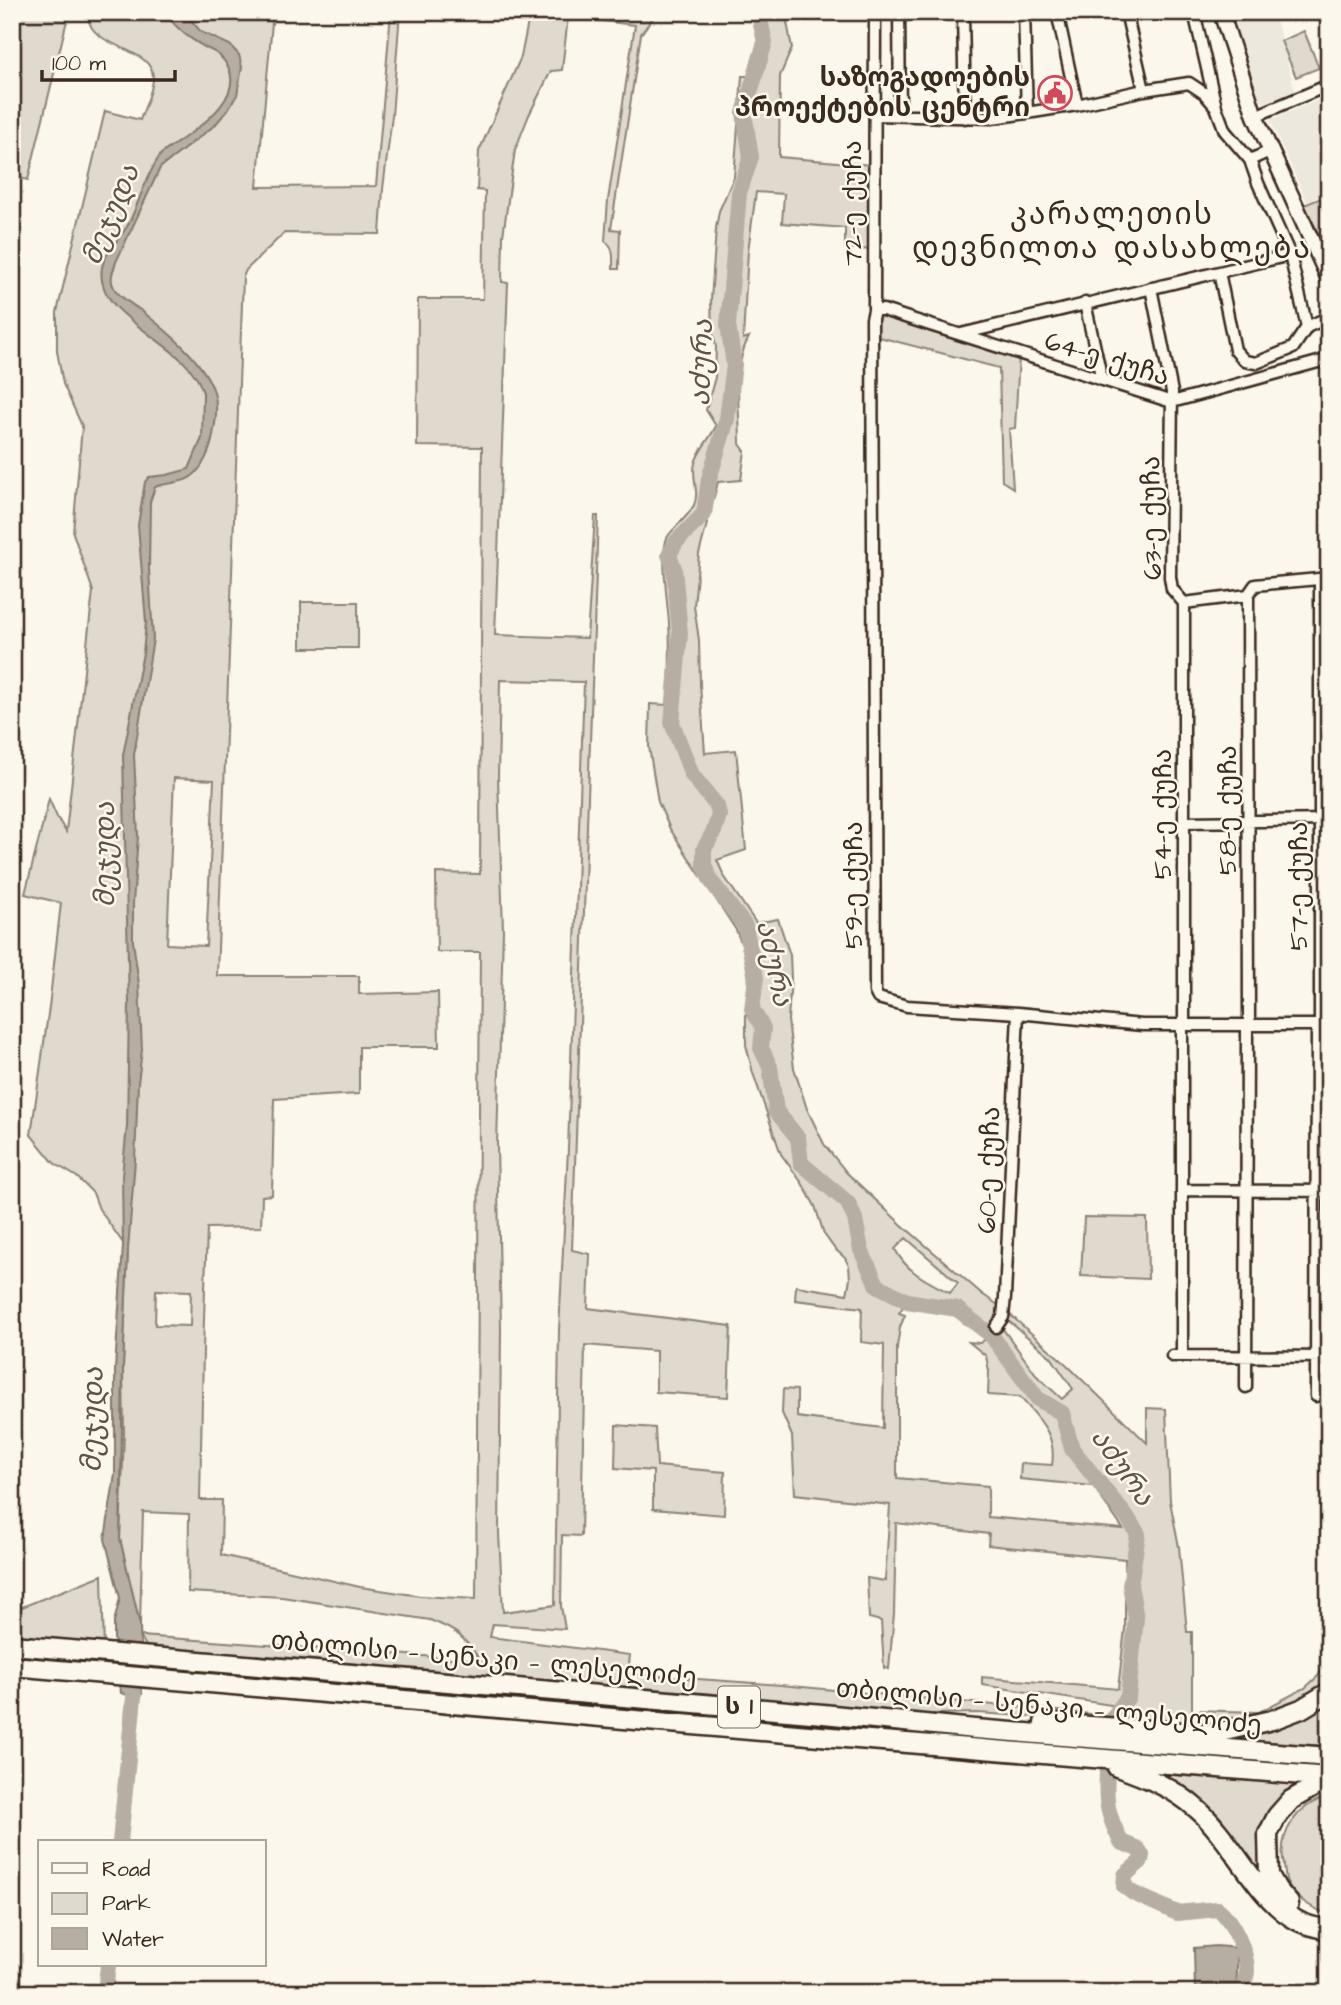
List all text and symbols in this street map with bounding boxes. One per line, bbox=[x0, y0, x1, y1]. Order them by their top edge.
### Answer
scale bar bbox=[42, 38, 175, 82]
text: 100 m bbox=[52, 49, 107, 78]
place label: საზოგადოების პროექტების ცენტრი bbox=[735, 60, 1030, 126]
public building icon: საზოგადოების პროექტების ცენტრი bbox=[1036, 74, 1074, 112]
street label: 72-ე ქუჩა bbox=[835, 140, 871, 266]
water label: მეჯუდა bbox=[72, 158, 150, 271]
district label: კარალეთის დევნილთა დასახლება bbox=[912, 194, 1312, 270]
water label: აძურა bbox=[681, 318, 723, 407]
street label: 64-ე ქუჩა bbox=[1040, 323, 1174, 395]
street label: 63-ე ქუჩა bbox=[1133, 456, 1171, 580]
street label: 58-ე ქუჩა bbox=[1210, 745, 1246, 875]
street label: 54-ე ქუჩა bbox=[1145, 749, 1181, 879]
water label: მეჯუდა bbox=[86, 802, 125, 908]
street label: 59-ე ქუჩა bbox=[836, 821, 872, 949]
street label: 57-ე ქუჩა bbox=[1281, 822, 1317, 950]
water label: აძურა bbox=[746, 916, 802, 1010]
street label: 60-ე ქუჩა bbox=[969, 1106, 1009, 1234]
water label: მეჯუდა bbox=[73, 1366, 113, 1473]
water label: აძურა bbox=[1081, 1420, 1163, 1514]
street label: თბილისი — სენაკი — ლესელიძე bbox=[269, 1622, 699, 1696]
street label: თბილისი — სენაკი — ლესელიძე bbox=[834, 1670, 1264, 1744]
road number: ს 1 bbox=[718, 1686, 760, 1728]
legend bbox=[38, 1840, 266, 1966]
text: Road bbox=[102, 1855, 150, 1884]
text: Park bbox=[102, 1889, 151, 1918]
text: Water bbox=[102, 1925, 164, 1954]

